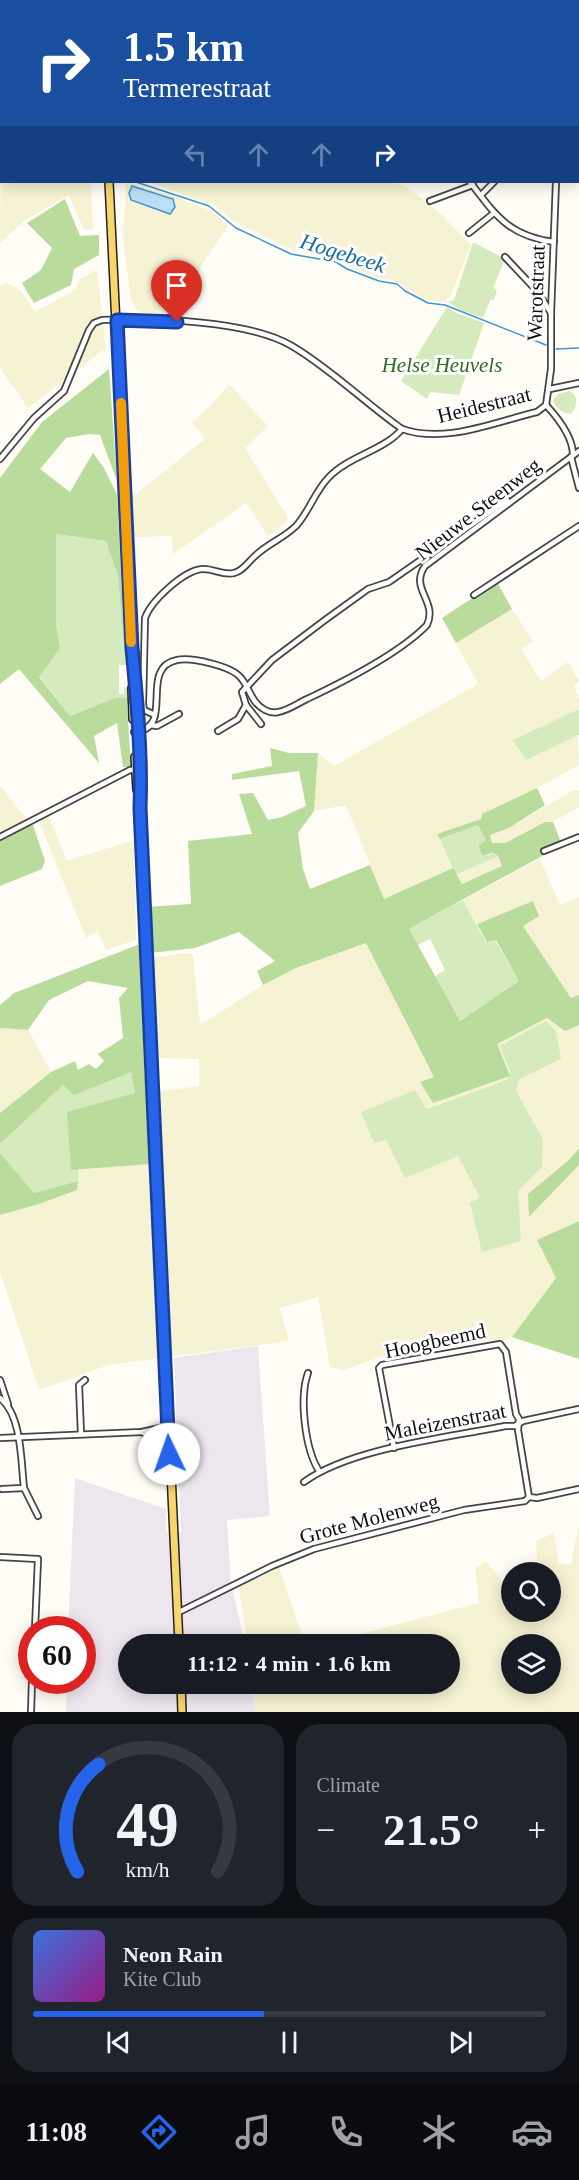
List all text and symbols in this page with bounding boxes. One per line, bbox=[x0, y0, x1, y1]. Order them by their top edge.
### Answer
icon: right bbox=[24, 24, 102, 102]
text: 1.5 km bbox=[123, 24, 244, 70]
text: Termerestraat bbox=[123, 73, 271, 103]
icon: left bbox=[179, 138, 212, 171]
icon: ahead bbox=[242, 138, 275, 171]
icon: ahead bbox=[305, 138, 338, 171]
icon: right bbox=[368, 138, 401, 171]
water label: Hogebeek bbox=[296, 228, 390, 278]
street label: Warotstraat bbox=[522, 244, 550, 342]
pin bbox=[151, 260, 202, 322]
icon: arrive bbox=[160, 269, 193, 302]
park label: Helse Heuvels bbox=[381, 353, 502, 377]
street label: Heidestraat bbox=[435, 382, 533, 428]
street label: Nieuwe Steenweg bbox=[411, 452, 546, 565]
street label: Hoogbeemd bbox=[382, 1318, 488, 1363]
street label: Maleizenstraat bbox=[382, 1398, 508, 1446]
position arrow bbox=[137, 1422, 201, 1486]
street label: Grote Molenweg bbox=[297, 1489, 442, 1549]
map controls bbox=[501, 1562, 561, 1694]
button: search bbox=[501, 1562, 561, 1622]
speed limit sign: 60 bbox=[18, 1616, 96, 1694]
button: layers bbox=[501, 1634, 561, 1694]
text: 11:12 · 4 min · 1.6 km bbox=[187, 1651, 391, 1676]
text: Climate bbox=[317, 1774, 380, 1796]
text: 49 bbox=[117, 1790, 179, 1859]
text: 21.5° bbox=[383, 1805, 480, 1855]
text: − bbox=[317, 1812, 335, 1848]
text: + bbox=[527, 1812, 546, 1848]
text: km/h bbox=[126, 1858, 170, 1882]
text: Neon Rain bbox=[123, 1942, 223, 1967]
text: Kite Club bbox=[123, 1968, 201, 1990]
icon: previous bbox=[102, 2026, 135, 2059]
icon: pause bbox=[273, 2026, 306, 2059]
icon: next bbox=[444, 2026, 477, 2059]
icon: directions bbox=[138, 2111, 180, 2153]
icon: music bbox=[232, 2111, 274, 2153]
icon: phone bbox=[325, 2111, 367, 2153]
icon: climate bbox=[418, 2111, 460, 2153]
icon: car bbox=[511, 2111, 553, 2153]
text: 11:08 bbox=[26, 2117, 87, 2147]

